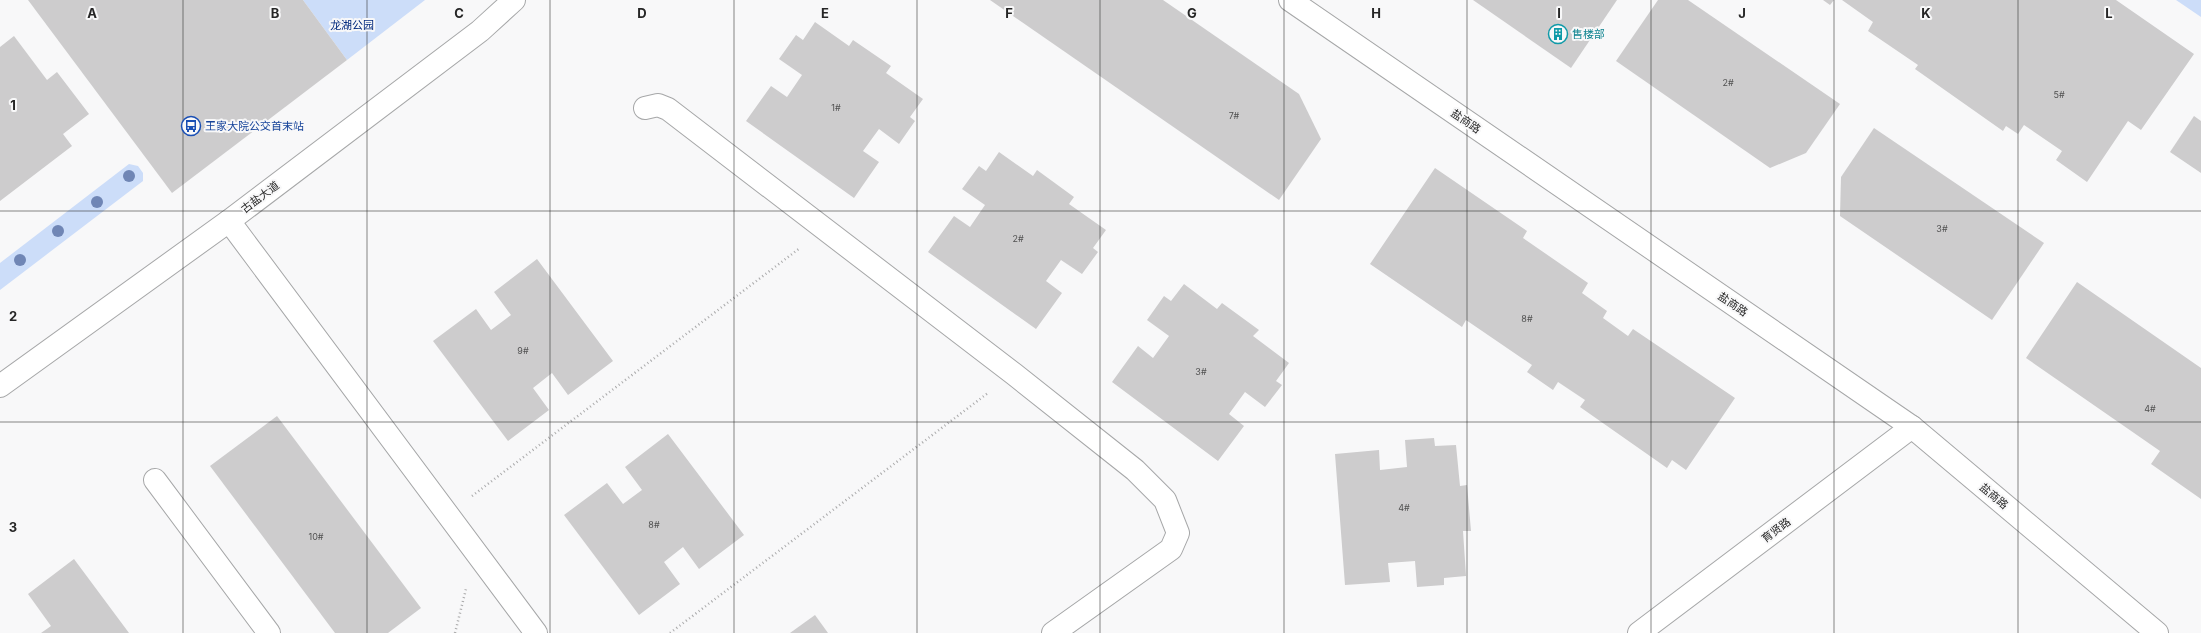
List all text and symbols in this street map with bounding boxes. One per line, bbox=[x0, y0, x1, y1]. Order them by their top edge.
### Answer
text: A bbox=[87, 5, 97, 21]
text: B bbox=[271, 5, 280, 21]
text: C bbox=[454, 5, 464, 21]
text: D bbox=[637, 5, 647, 21]
text: E bbox=[821, 5, 829, 21]
text: F bbox=[1005, 5, 1013, 21]
text: G bbox=[1187, 5, 1197, 21]
text: H bbox=[1371, 5, 1381, 21]
text: I bbox=[1557, 5, 1561, 21]
text: J bbox=[1738, 5, 1746, 21]
text: K bbox=[1921, 5, 1931, 21]
text: L bbox=[2105, 5, 2113, 21]
park label: 龙湖公园 bbox=[330, 18, 374, 32]
building icon: 售楼部 bbox=[1547, 23, 1569, 45]
place label: 售楼部 bbox=[1572, 27, 1605, 41]
house number: 2# bbox=[1722, 77, 1734, 88]
house number: 5# bbox=[2053, 89, 2065, 100]
text: 1 bbox=[10, 97, 16, 113]
house number: 1# bbox=[831, 102, 841, 113]
street label: 盐商路 bbox=[1448, 106, 1484, 136]
house number: 7# bbox=[1229, 110, 1239, 121]
bus stop icon: 王家大院公交首末站 bbox=[180, 115, 202, 137]
place label: 王家大院公交首末站 bbox=[205, 119, 304, 133]
street label: 古盐大道 bbox=[238, 178, 282, 216]
house number: 3# bbox=[1936, 223, 1948, 234]
house number: 2# bbox=[1012, 233, 1024, 244]
street label: 盐商路 bbox=[1715, 289, 1751, 319]
text: 2 bbox=[9, 308, 17, 324]
house number: 8# bbox=[1521, 313, 1533, 324]
house number: 9# bbox=[517, 345, 529, 356]
house number: 3# bbox=[1195, 366, 1207, 377]
house number: 4# bbox=[2144, 403, 2156, 414]
street label: 盐商路 bbox=[1977, 480, 2011, 512]
house number: 4# bbox=[1398, 502, 1410, 513]
street label: 育贤路 bbox=[1759, 514, 1793, 546]
text: 3 bbox=[9, 519, 17, 535]
house number: 8# bbox=[648, 519, 660, 530]
house number: 10# bbox=[308, 531, 324, 542]

